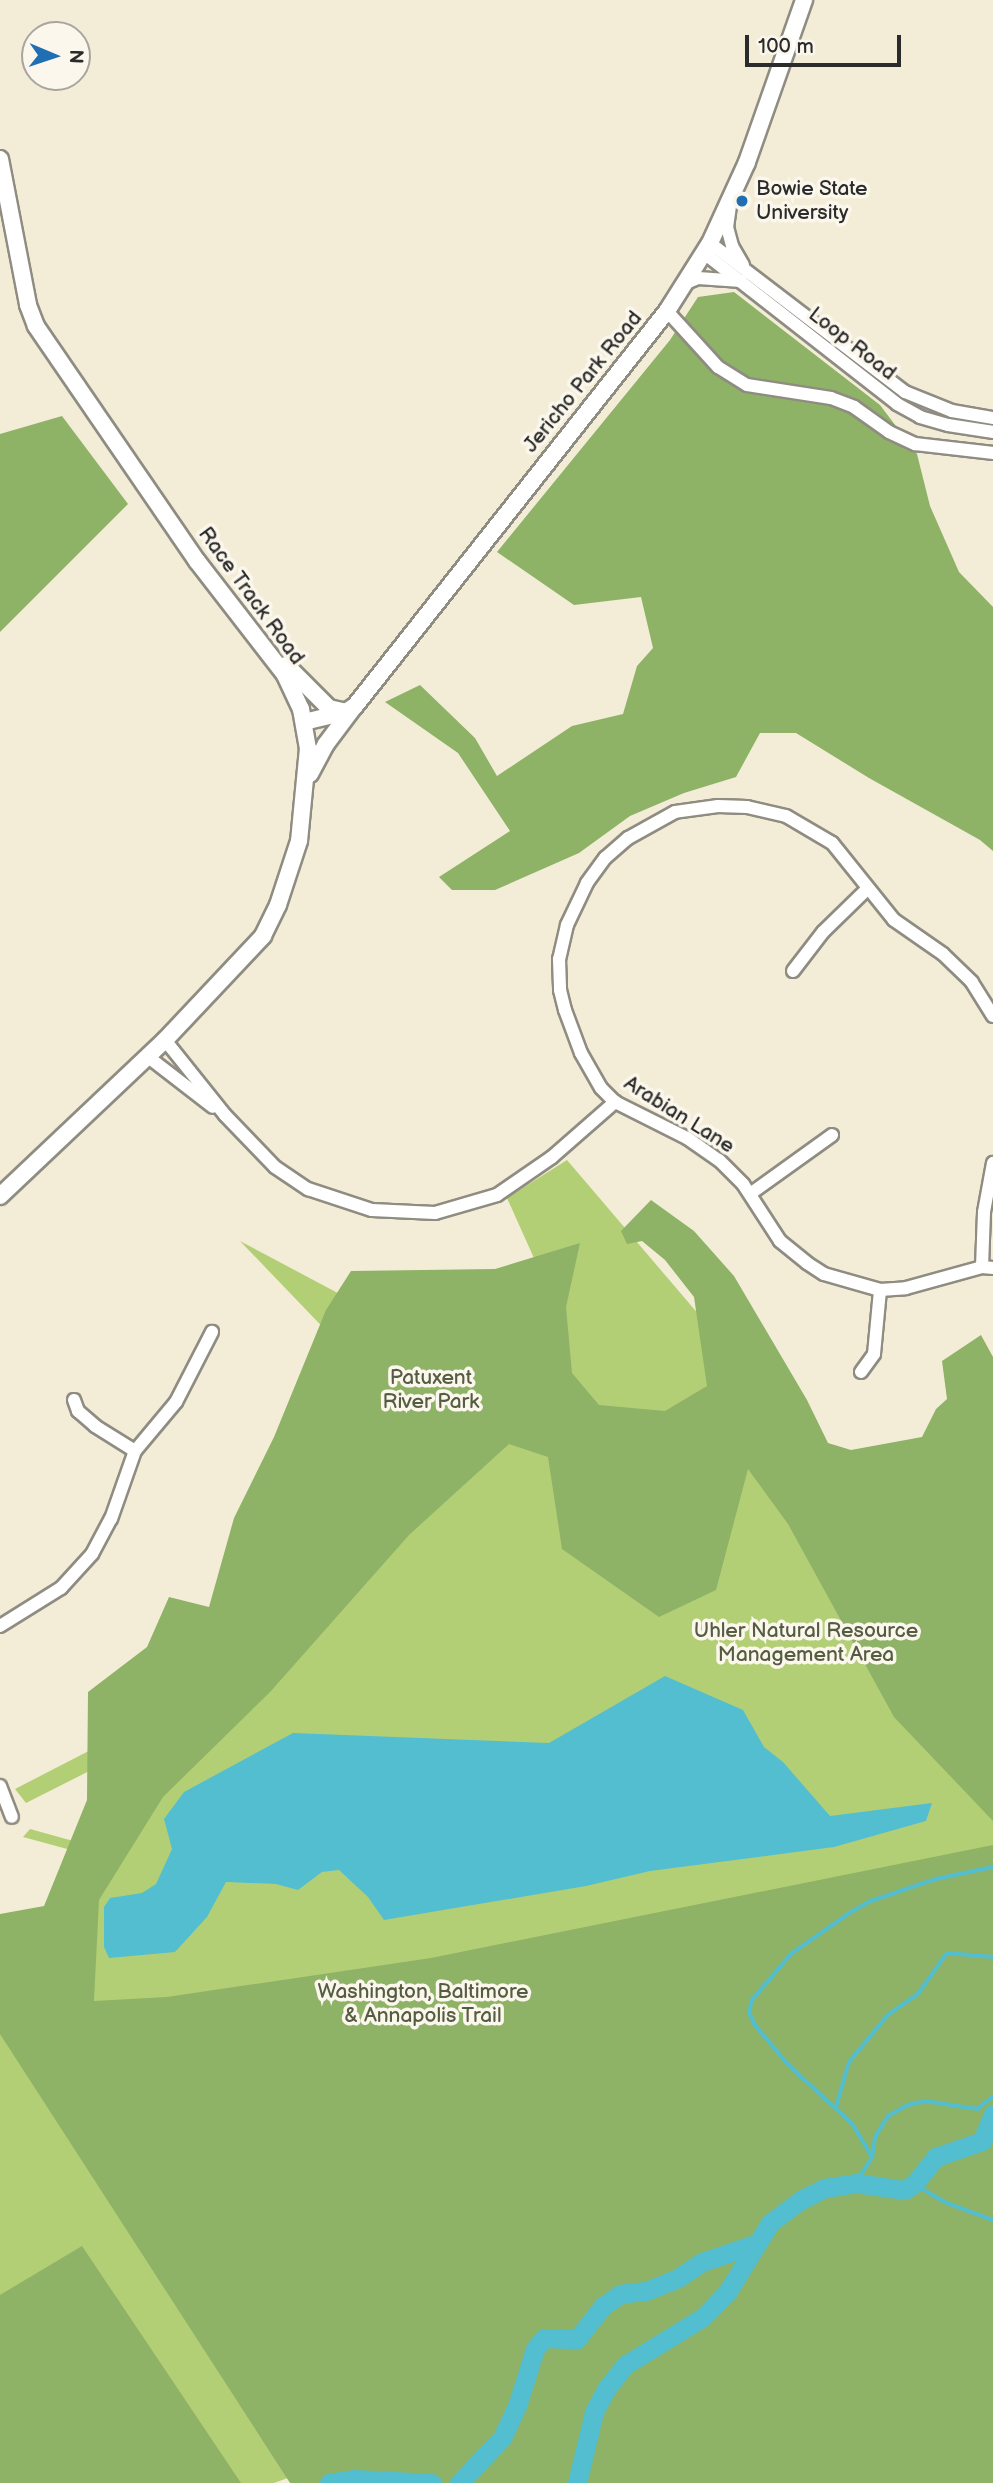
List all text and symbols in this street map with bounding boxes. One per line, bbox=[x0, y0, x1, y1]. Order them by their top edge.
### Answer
north arrow bbox=[21, 21, 91, 91]
scale bar bbox=[748, 21, 904, 65]
text: 100 m bbox=[758, 34, 814, 59]
text: N bbox=[64, 49, 87, 64]
place label: Bowie State University bbox=[756, 176, 868, 226]
marker: Bowie State University bbox=[734, 193, 750, 209]
street label: Loop Road bbox=[803, 302, 901, 386]
street label: Jericho Park Road bbox=[518, 306, 648, 458]
street label: Race Track Road bbox=[192, 522, 310, 670]
street label: Arabian Lane bbox=[619, 1071, 739, 1159]
park label: Patuxent River Park bbox=[383, 1365, 479, 1415]
park label: Uhler Natural Resource Management Area bbox=[694, 1618, 918, 1668]
park label: Washington, Baltimore & Annapolis Trail bbox=[317, 1979, 529, 2029]

